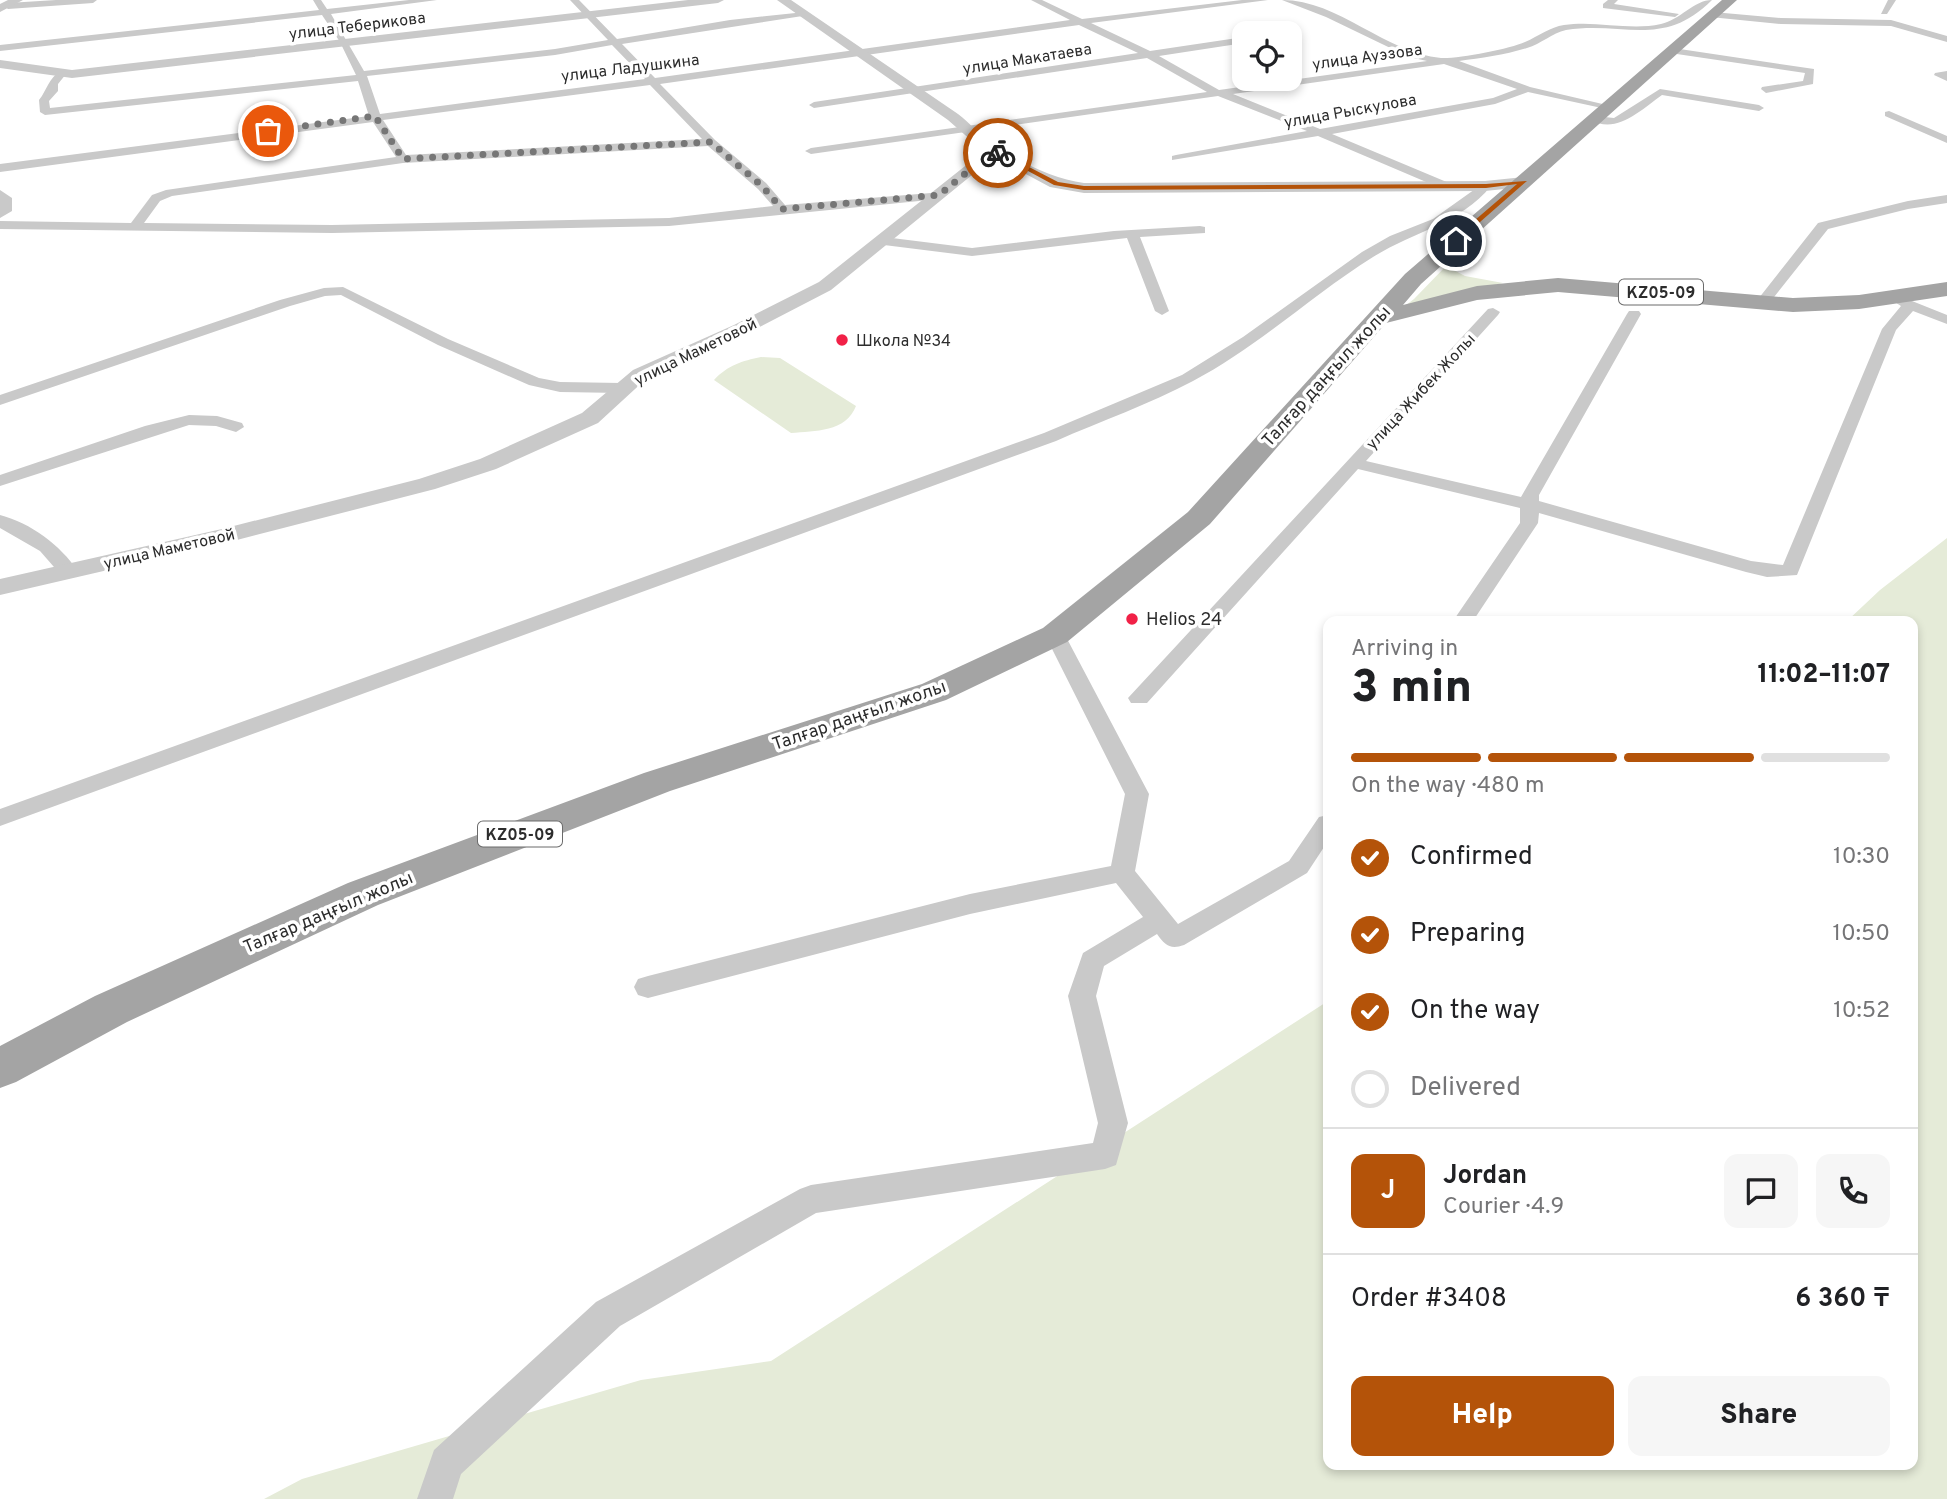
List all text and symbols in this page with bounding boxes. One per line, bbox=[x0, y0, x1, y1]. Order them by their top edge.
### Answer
street label: улица Теберикова bbox=[288, 9, 427, 45]
map controls bbox=[1232, 21, 1302, 91]
button: locate bbox=[1232, 21, 1302, 91]
street label: улица Макатаева bbox=[961, 40, 1093, 80]
street label: улица Ауэзова bbox=[1311, 40, 1424, 76]
street label: улица Ладушкина bbox=[560, 51, 700, 87]
street label: улица Рыскулова bbox=[1283, 90, 1418, 133]
pin bbox=[238, 101, 298, 161]
icon: bag bbox=[249, 112, 287, 150]
courier bbox=[963, 118, 1033, 188]
icon: bike bbox=[979, 134, 1017, 172]
pin bbox=[1426, 211, 1486, 271]
icon: home bbox=[1437, 222, 1475, 260]
road number: KZ05-09 bbox=[1619, 280, 1703, 304]
street label: Талғар даңғыл жолы bbox=[1258, 302, 1397, 452]
street label: улица Маметовой bbox=[631, 314, 761, 391]
street label: улица Жибек Жолы bbox=[1363, 330, 1480, 455]
marker: Школа №34 bbox=[834, 332, 850, 348]
place label: Школа №34 bbox=[856, 332, 951, 352]
street label: улица Маметовой bbox=[102, 525, 237, 575]
place label: Helios 24 bbox=[1146, 609, 1222, 632]
marker: Helios 24 bbox=[1124, 611, 1140, 627]
text: Arriving in bbox=[1351, 635, 1458, 664]
text: 11:02–11:07 bbox=[1758, 659, 1890, 692]
text: 3 min bbox=[1351, 660, 1472, 719]
street label: Талғар даңғыл жолы bbox=[770, 676, 949, 757]
text: On the way · 480 m bbox=[1351, 772, 1545, 801]
road number: KZ05-09 bbox=[478, 821, 562, 846]
icon: check bbox=[1351, 839, 1389, 877]
text: Confirmed bbox=[1410, 841, 1533, 874]
text: 10:30 bbox=[1833, 843, 1890, 872]
street label: Талғар даңғыл жолы bbox=[240, 867, 417, 960]
icon: check bbox=[1351, 916, 1389, 954]
text: Preparing bbox=[1410, 918, 1525, 951]
text: 10:50 bbox=[1832, 920, 1890, 949]
icon: check bbox=[1351, 993, 1389, 1031]
text: On the way bbox=[1410, 995, 1540, 1028]
text: 10:52 bbox=[1833, 997, 1890, 1026]
text: Delivered bbox=[1410, 1072, 1521, 1105]
button: chat bbox=[1724, 1154, 1798, 1228]
button: phone bbox=[1816, 1154, 1890, 1228]
text: Jordan bbox=[1443, 1160, 1527, 1193]
text: J bbox=[1381, 1175, 1395, 1208]
text: Courier · 4.9 bbox=[1443, 1193, 1564, 1222]
text: Order #3408 bbox=[1351, 1283, 1507, 1316]
text: 6 360 ₸ bbox=[1795, 1283, 1890, 1316]
button: Help bbox=[1351, 1376, 1614, 1456]
button: Share bbox=[1628, 1376, 1890, 1456]

